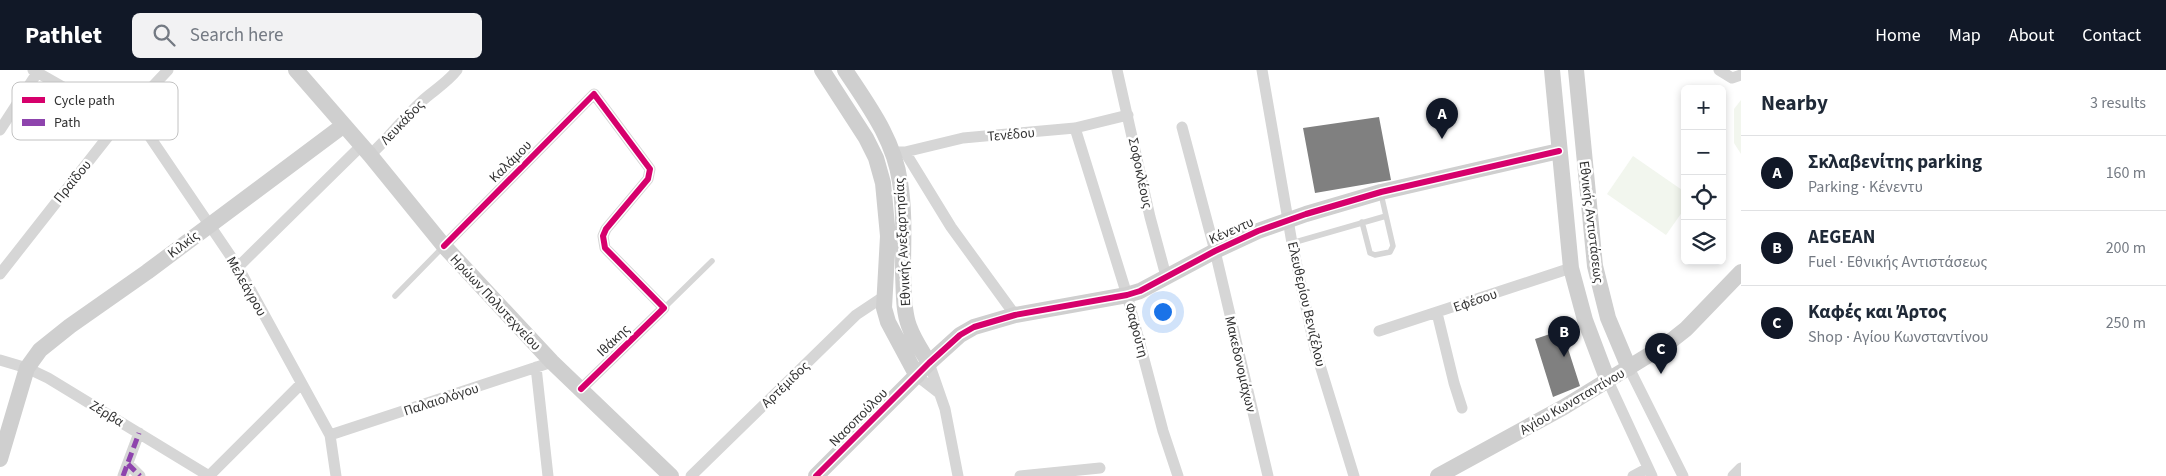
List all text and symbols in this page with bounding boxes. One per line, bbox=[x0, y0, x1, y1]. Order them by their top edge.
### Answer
search box bbox=[132, 13, 482, 58]
text: Pathlet bbox=[25, 18, 102, 53]
icon: search bbox=[150, 21, 178, 49]
text: Search here bbox=[190, 22, 284, 49]
text: Home bbox=[1875, 23, 1921, 48]
text: Map bbox=[1949, 23, 1981, 48]
text: About bbox=[2009, 23, 2054, 48]
text: Contact bbox=[2082, 23, 2141, 48]
legend bbox=[12, 82, 178, 140]
map controls bbox=[1681, 85, 1726, 265]
button: + bbox=[1681, 85, 1726, 130]
text: Nearby bbox=[1761, 88, 1828, 118]
text: Cycle path bbox=[54, 91, 115, 111]
text: 3 results bbox=[2090, 92, 2146, 114]
street label: Λευκάδος bbox=[376, 96, 429, 150]
pin: A bbox=[1426, 98, 1458, 139]
text: Path bbox=[54, 113, 81, 133]
street label: Τενέδου bbox=[987, 123, 1036, 147]
button: − bbox=[1681, 130, 1726, 175]
street label: Καλάμου bbox=[485, 136, 536, 187]
street label: Σοφοκλέους bbox=[1123, 136, 1157, 211]
text: Σκλαβενίτης parking bbox=[1808, 149, 1982, 176]
street label: Πραϊδου bbox=[49, 156, 96, 207]
street label: Εθνικής Αντιστάσεως bbox=[1574, 160, 1608, 284]
text: A bbox=[1772, 162, 1782, 184]
text: 160 m bbox=[2106, 162, 2146, 184]
button: locate bbox=[1681, 175, 1726, 220]
text: Parking · Κένεντυ bbox=[1808, 176, 1923, 198]
street label: Εθνικής Ανεξαρτησίας bbox=[890, 177, 916, 307]
street label: Κένεντυ bbox=[1206, 212, 1257, 250]
button: layers bbox=[1681, 220, 1726, 265]
text: AEGEAN bbox=[1808, 224, 1875, 251]
street label: Κιλκίς bbox=[164, 226, 204, 263]
text: B bbox=[1772, 237, 1782, 259]
text: 200 m bbox=[2106, 237, 2146, 259]
street label: Ελευθερίου Βενιζέλου bbox=[1282, 240, 1330, 369]
street label: Ηρώων Πολυτεχνείου bbox=[445, 250, 545, 355]
text: Fuel · Εθνικής Αντιστάσεως bbox=[1808, 251, 1987, 273]
street label: Μελεάγρου bbox=[221, 253, 271, 320]
street label: Εφέσου bbox=[1451, 284, 1500, 318]
your location bbox=[1150, 299, 1176, 325]
text: Καφές και Άρτος bbox=[1808, 299, 1947, 326]
street label: Φαφούτη bbox=[1119, 301, 1153, 360]
text: C bbox=[1772, 312, 1782, 334]
text: 250 m bbox=[2106, 312, 2146, 334]
street label: Μακεδονομάχων bbox=[1219, 314, 1261, 415]
pin: B bbox=[1548, 316, 1580, 357]
street label: Ιθάκης bbox=[593, 320, 635, 362]
text: Shop · Αγίου Κωνσταντίνου bbox=[1808, 326, 1988, 348]
pin: C bbox=[1645, 333, 1677, 374]
street label: Αρτέμιδος bbox=[757, 357, 814, 413]
street label: Αγίου Κωνσταντίνου bbox=[1516, 364, 1629, 440]
street label: Παλαιολόγου bbox=[401, 378, 481, 421]
street label: Νασοπούλου bbox=[825, 384, 893, 452]
street label: Ζέρβα bbox=[85, 396, 128, 432]

